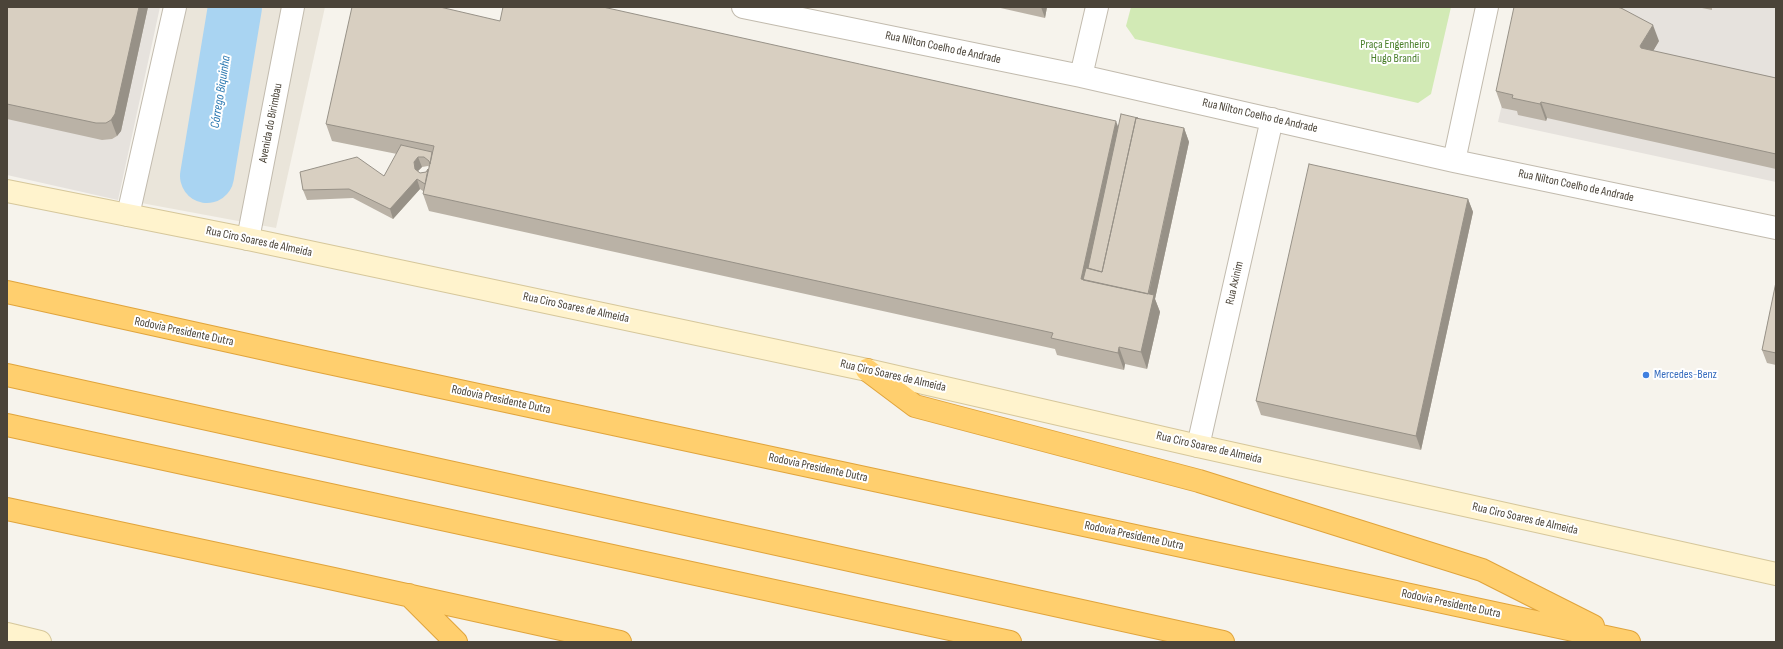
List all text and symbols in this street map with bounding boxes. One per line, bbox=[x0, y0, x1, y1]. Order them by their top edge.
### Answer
street label: Rua Nílton Coelho de Andrade bbox=[884, 29, 1002, 67]
park label: Praça Engenheiro Hugo Brandi bbox=[1360, 38, 1430, 66]
water label: Córrego Biquinha bbox=[208, 55, 234, 129]
street label: Avenida do Birimbau bbox=[256, 82, 286, 164]
street label: Rua Nílton Coelho de Andrade bbox=[1201, 96, 1319, 136]
street label: Rua Nílton Coelho de Andrade bbox=[1517, 167, 1635, 205]
street label: Rua Ciro Soares de Almeida bbox=[205, 224, 313, 260]
street label: Rua Axinim bbox=[1223, 260, 1247, 306]
street label: Rua Ciro Soares de Almeida bbox=[522, 290, 630, 326]
street label: Rodovia Presidente Dutra bbox=[133, 314, 235, 350]
street label: Rua Ciro Soares de Almeida bbox=[839, 357, 947, 395]
place label: Mercedes-Benz bbox=[1654, 368, 1717, 382]
marker: Mercedes-Benz bbox=[1641, 370, 1651, 380]
street label: Rodovia Presidente Dutra bbox=[450, 382, 552, 418]
street label: Rua Ciro Soares de Almeida bbox=[1155, 429, 1263, 467]
street label: Rodovia Presidente Dutra bbox=[767, 450, 869, 486]
street label: Rua Ciro Soares de Almeida bbox=[1471, 500, 1579, 538]
street label: Rodovia Presidente Dutra bbox=[1083, 518, 1185, 554]
street label: Rodovia Presidente Dutra bbox=[1400, 586, 1502, 622]

